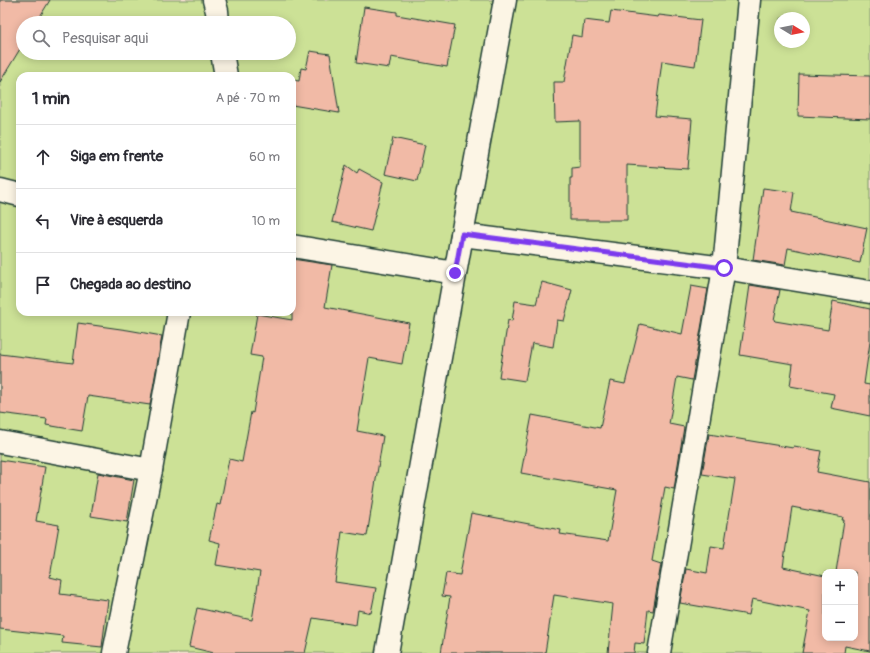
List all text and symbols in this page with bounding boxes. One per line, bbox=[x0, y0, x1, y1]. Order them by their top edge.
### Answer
north arrow bbox=[774, 12, 810, 48]
search box bbox=[16, 16, 296, 60]
icon: search bbox=[30, 27, 52, 49]
text: Pesquisar aqui bbox=[62, 29, 148, 48]
text: 1 min bbox=[32, 88, 70, 109]
text: A pé · 70 m bbox=[216, 90, 280, 106]
icon: ahead bbox=[32, 146, 54, 168]
text: Siga em frente bbox=[70, 147, 163, 166]
text: 60 m bbox=[249, 149, 280, 165]
icon: left bbox=[32, 210, 54, 232]
text: Vire à esquerda bbox=[70, 211, 163, 230]
text: 10 m bbox=[252, 213, 280, 229]
route start bbox=[715, 259, 733, 277]
route end bbox=[446, 264, 464, 282]
icon: arrive bbox=[32, 274, 54, 296]
text: Chegada ao destino bbox=[70, 275, 191, 294]
map controls bbox=[822, 569, 858, 641]
button: + bbox=[822, 569, 858, 605]
button: − bbox=[822, 605, 858, 641]

